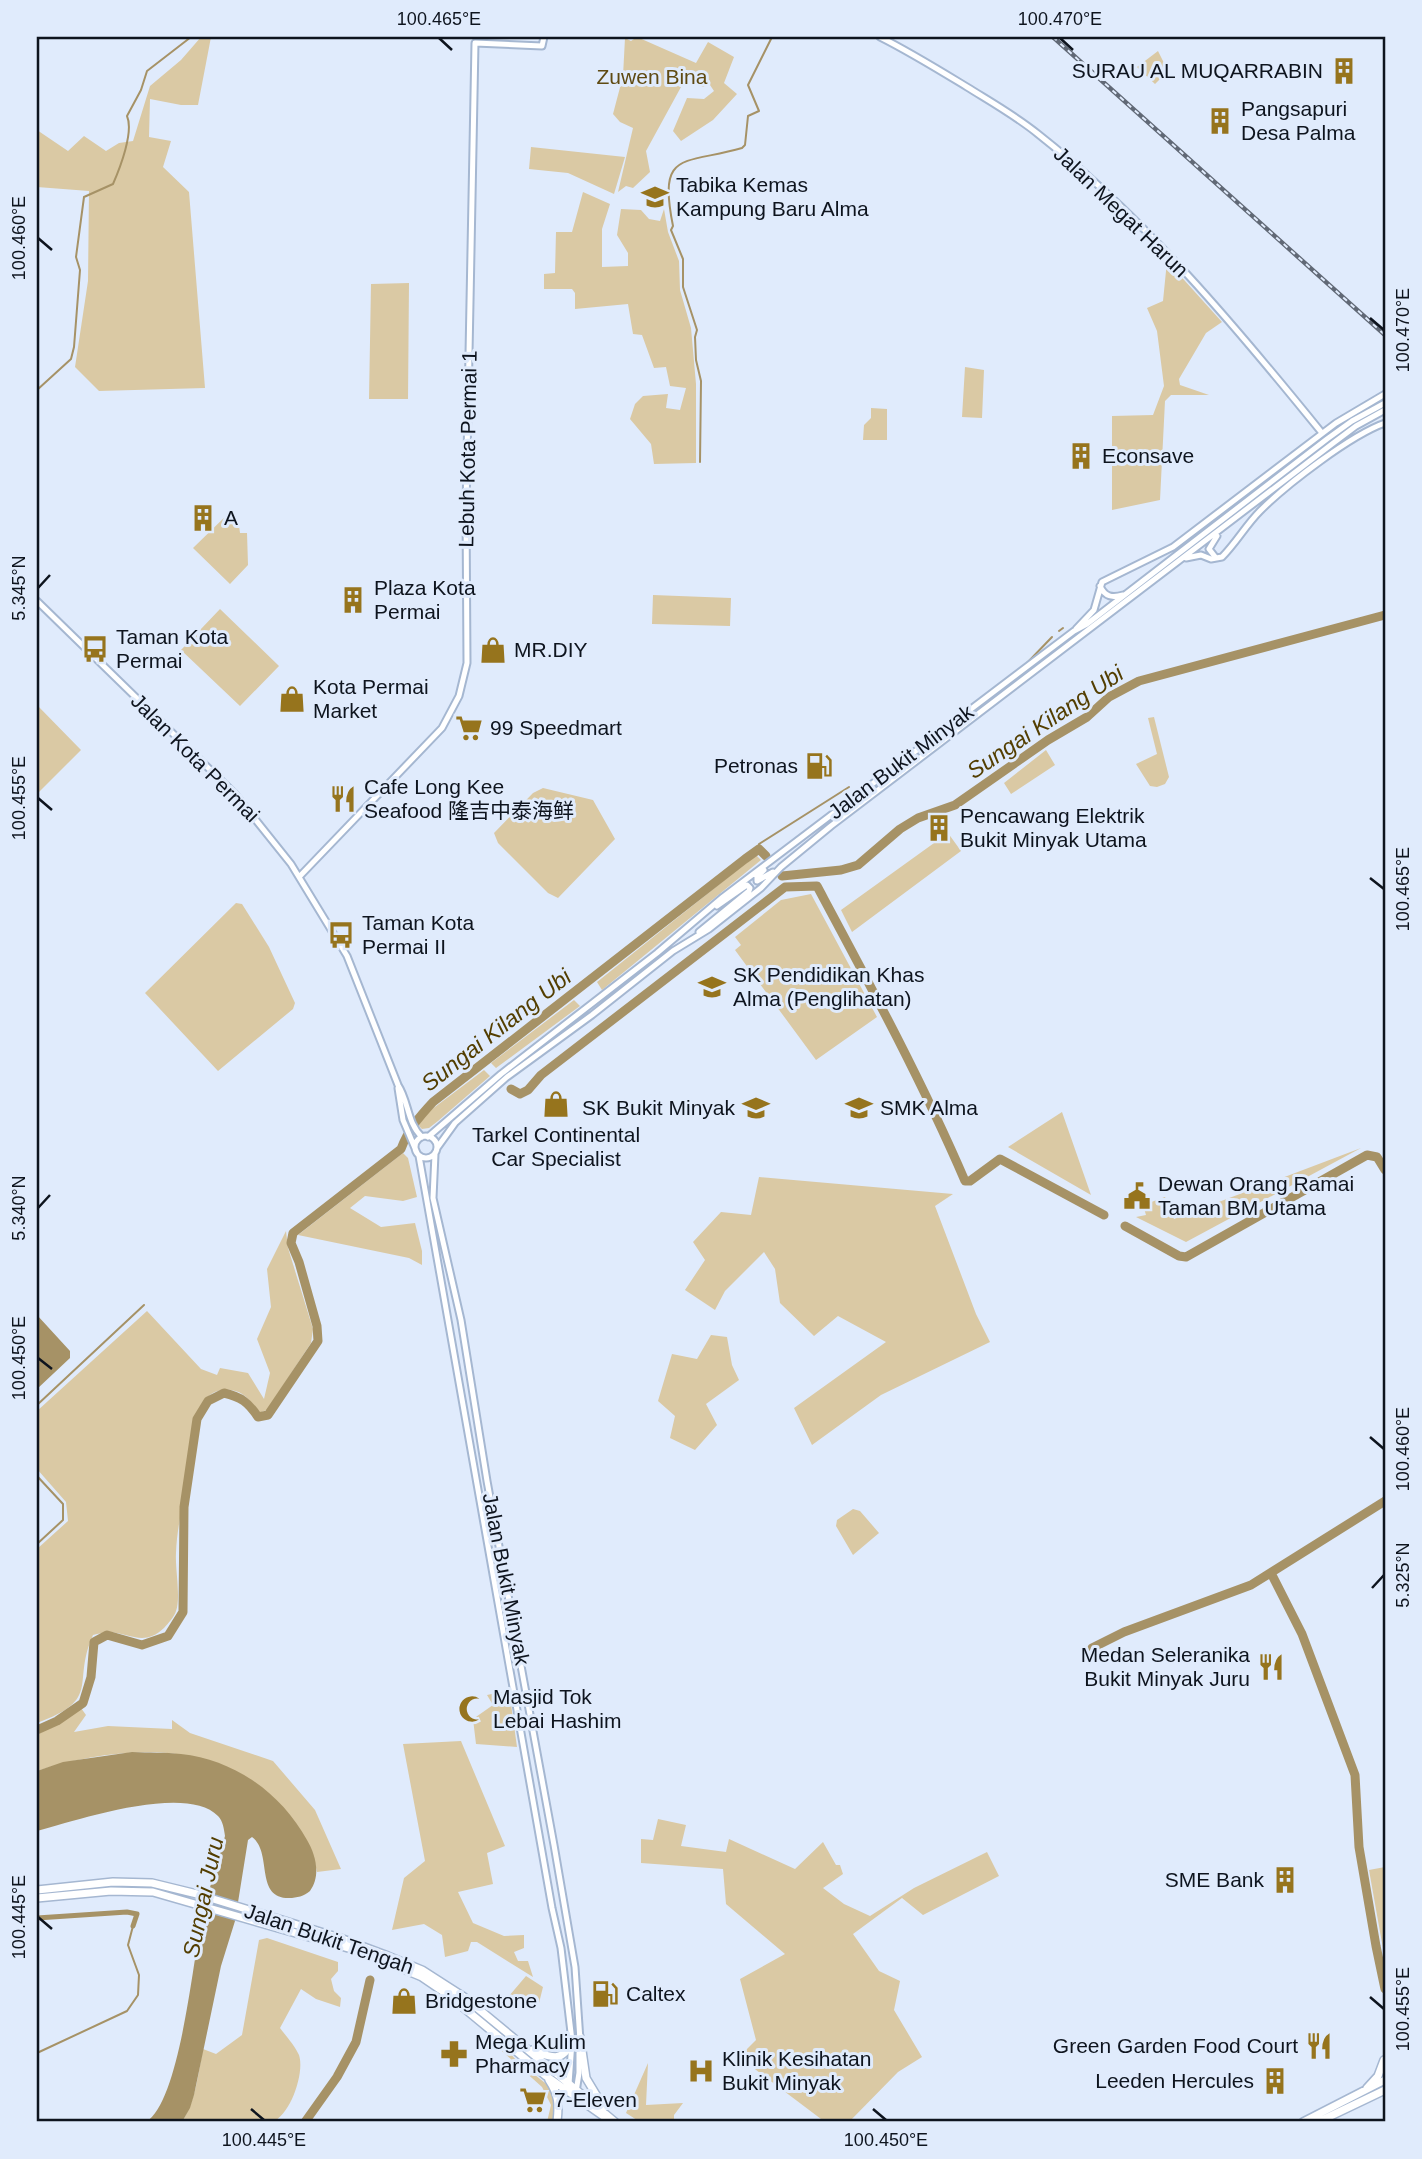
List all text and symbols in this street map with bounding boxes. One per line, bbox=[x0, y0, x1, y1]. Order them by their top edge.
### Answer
text: 100.465°E bbox=[397, 9, 481, 29]
text: 100.470°E bbox=[1018, 9, 1102, 29]
building icon: SURAU AL MUQARRABIN bbox=[1329, 56, 1359, 86]
place label: SURAU AL MUQARRABIN bbox=[1072, 59, 1323, 82]
park label: Zuwen Bina bbox=[597, 65, 708, 88]
place label: Pangsapuri Desa Palma bbox=[1241, 97, 1356, 144]
building icon: Pangsapuri Desa Palma bbox=[1205, 106, 1235, 136]
street label: Jalan Megat Harun bbox=[1050, 142, 1193, 282]
place label: Tabika Kemas Kampung Baru Alma bbox=[676, 173, 869, 220]
school or university icon: Tabika Kemas Kampung Baru Alma bbox=[640, 182, 670, 212]
text: 100.460°E bbox=[9, 196, 29, 280]
text: 100.470°E bbox=[1393, 288, 1413, 372]
street label: Lebuh Kota Permai 1 bbox=[454, 350, 481, 548]
building icon: Econsave bbox=[1066, 441, 1096, 471]
place label: Econsave bbox=[1102, 444, 1194, 467]
building icon: A bbox=[188, 503, 218, 533]
place label: A bbox=[224, 506, 238, 529]
text: 5.345°N bbox=[9, 555, 29, 621]
place label: Plaza Kota Permai bbox=[374, 576, 476, 623]
building icon: Plaza Kota Permai bbox=[338, 585, 368, 615]
place label: Taman Kota Permai bbox=[116, 625, 228, 672]
bus stop icon: Taman Kota Permai bbox=[80, 634, 110, 664]
shop icon: MR.DIY bbox=[478, 635, 508, 665]
place label: MR.DIY bbox=[514, 638, 588, 661]
water label: Sungai Kilang Ubi bbox=[962, 660, 1129, 784]
place label: Kota Permai Market bbox=[313, 675, 429, 722]
shop icon: Kota Permai Market bbox=[277, 684, 307, 714]
street label: Jalan Kota Permai bbox=[127, 689, 264, 826]
street label: Jalan Bukit Minyak bbox=[824, 699, 978, 823]
supermarket icon: 99 Speedmart bbox=[454, 713, 484, 743]
place label: 99 Speedmart bbox=[490, 716, 622, 739]
fuel station icon: Petronas bbox=[804, 751, 834, 781]
place label: Petronas bbox=[714, 754, 798, 777]
text: 100.455°E bbox=[9, 756, 29, 840]
place label: Cafe Long Kee Seafood 隆吉中泰海鲜 bbox=[364, 775, 574, 822]
restaurant icon: Cafe Long Kee Seafood 隆吉中泰海鲜 bbox=[328, 784, 358, 814]
place label: Pencawang Elektrik Bukit Minyak Utama bbox=[960, 804, 1147, 851]
building icon: Pencawang Elektrik Bukit Minyak Utama bbox=[924, 813, 954, 843]
text: 100.465°E bbox=[1393, 847, 1413, 931]
place label: Taman Kota Permai II bbox=[362, 911, 474, 958]
bus stop icon: Taman Kota Permai II bbox=[326, 920, 356, 950]
water label: Sungai Kilang Ubi bbox=[416, 963, 577, 1097]
place label: SK Pendidikan Khas Alma (Penglihatan) bbox=[733, 963, 924, 1010]
school or university icon: SK Pendidikan Khas Alma (Penglihatan) bbox=[697, 972, 727, 1002]
shop icon: Tarkel Continental Car Specialist bbox=[541, 1089, 571, 1119]
school or university icon: SK Bukit Minyak bbox=[741, 1093, 771, 1123]
school or university icon: SMK Alma bbox=[844, 1093, 874, 1123]
place label: SK Bukit Minyak bbox=[582, 1096, 735, 1119]
place label: SMK Alma bbox=[880, 1096, 978, 1119]
place label: Tarkel Continental Car Specialist bbox=[472, 1123, 640, 1170]
place label: Dewan Orang Ramai Taman BM Utama bbox=[1158, 1172, 1354, 1219]
text: 5.340°N bbox=[9, 1175, 29, 1241]
public building icon: Dewan Orang Ramai Taman BM Utama bbox=[1122, 1181, 1152, 1211]
text: 100.450°E bbox=[9, 1316, 29, 1400]
text: 100.460°E bbox=[1393, 1407, 1413, 1491]
street label: Jalan Bukit Minyak bbox=[478, 1491, 535, 1668]
text: 5.325°N bbox=[1393, 1542, 1413, 1608]
place label: Medan Seleranika Bukit Minyak Juru bbox=[1081, 1643, 1250, 1690]
restaurant icon: Medan Seleranika Bukit Minyak Juru bbox=[1256, 1652, 1286, 1682]
place label: Masjid Tok Lebai Hashim bbox=[493, 1685, 621, 1732]
mosque icon: Masjid Tok Lebai Hashim bbox=[457, 1694, 487, 1724]
water label: Sungai Juru bbox=[178, 1834, 229, 1960]
building icon: SME Bank bbox=[1270, 1865, 1300, 1895]
place label: SME Bank bbox=[1165, 1868, 1264, 1891]
text: 100.445°E bbox=[9, 1875, 29, 1959]
street label: Jalan Bukit Tengah bbox=[242, 1899, 417, 1978]
text: 100.455°E bbox=[1393, 1967, 1413, 2051]
fuel station icon: Caltex bbox=[590, 1979, 620, 2009]
place label: Caltex bbox=[626, 1982, 686, 2005]
shop icon: Bridgestone bbox=[389, 1986, 419, 2016]
place label: Bridgestone bbox=[425, 1989, 537, 2012]
place label: Mega Kulim Pharmacy bbox=[475, 2030, 586, 2077]
restaurant icon: Green Garden Food Court bbox=[1304, 2031, 1334, 2061]
place label: Green Garden Food Court bbox=[1053, 2034, 1298, 2057]
pharmacy icon: Mega Kulim Pharmacy bbox=[439, 2039, 469, 2069]
place label: Klinik Kesihatan Bukit Minyak bbox=[722, 2047, 871, 2094]
hospital icon: Klinik Kesihatan Bukit Minyak bbox=[686, 2056, 716, 2086]
building icon: Leeden Hercules bbox=[1260, 2066, 1290, 2096]
place label: Leeden Hercules bbox=[1095, 2069, 1254, 2092]
supermarket icon: 7-Eleven bbox=[518, 2085, 548, 2115]
place label: 7-Eleven bbox=[554, 2088, 637, 2111]
text: 100.445°E bbox=[222, 2130, 306, 2150]
text: 100.450°E bbox=[844, 2130, 928, 2150]

